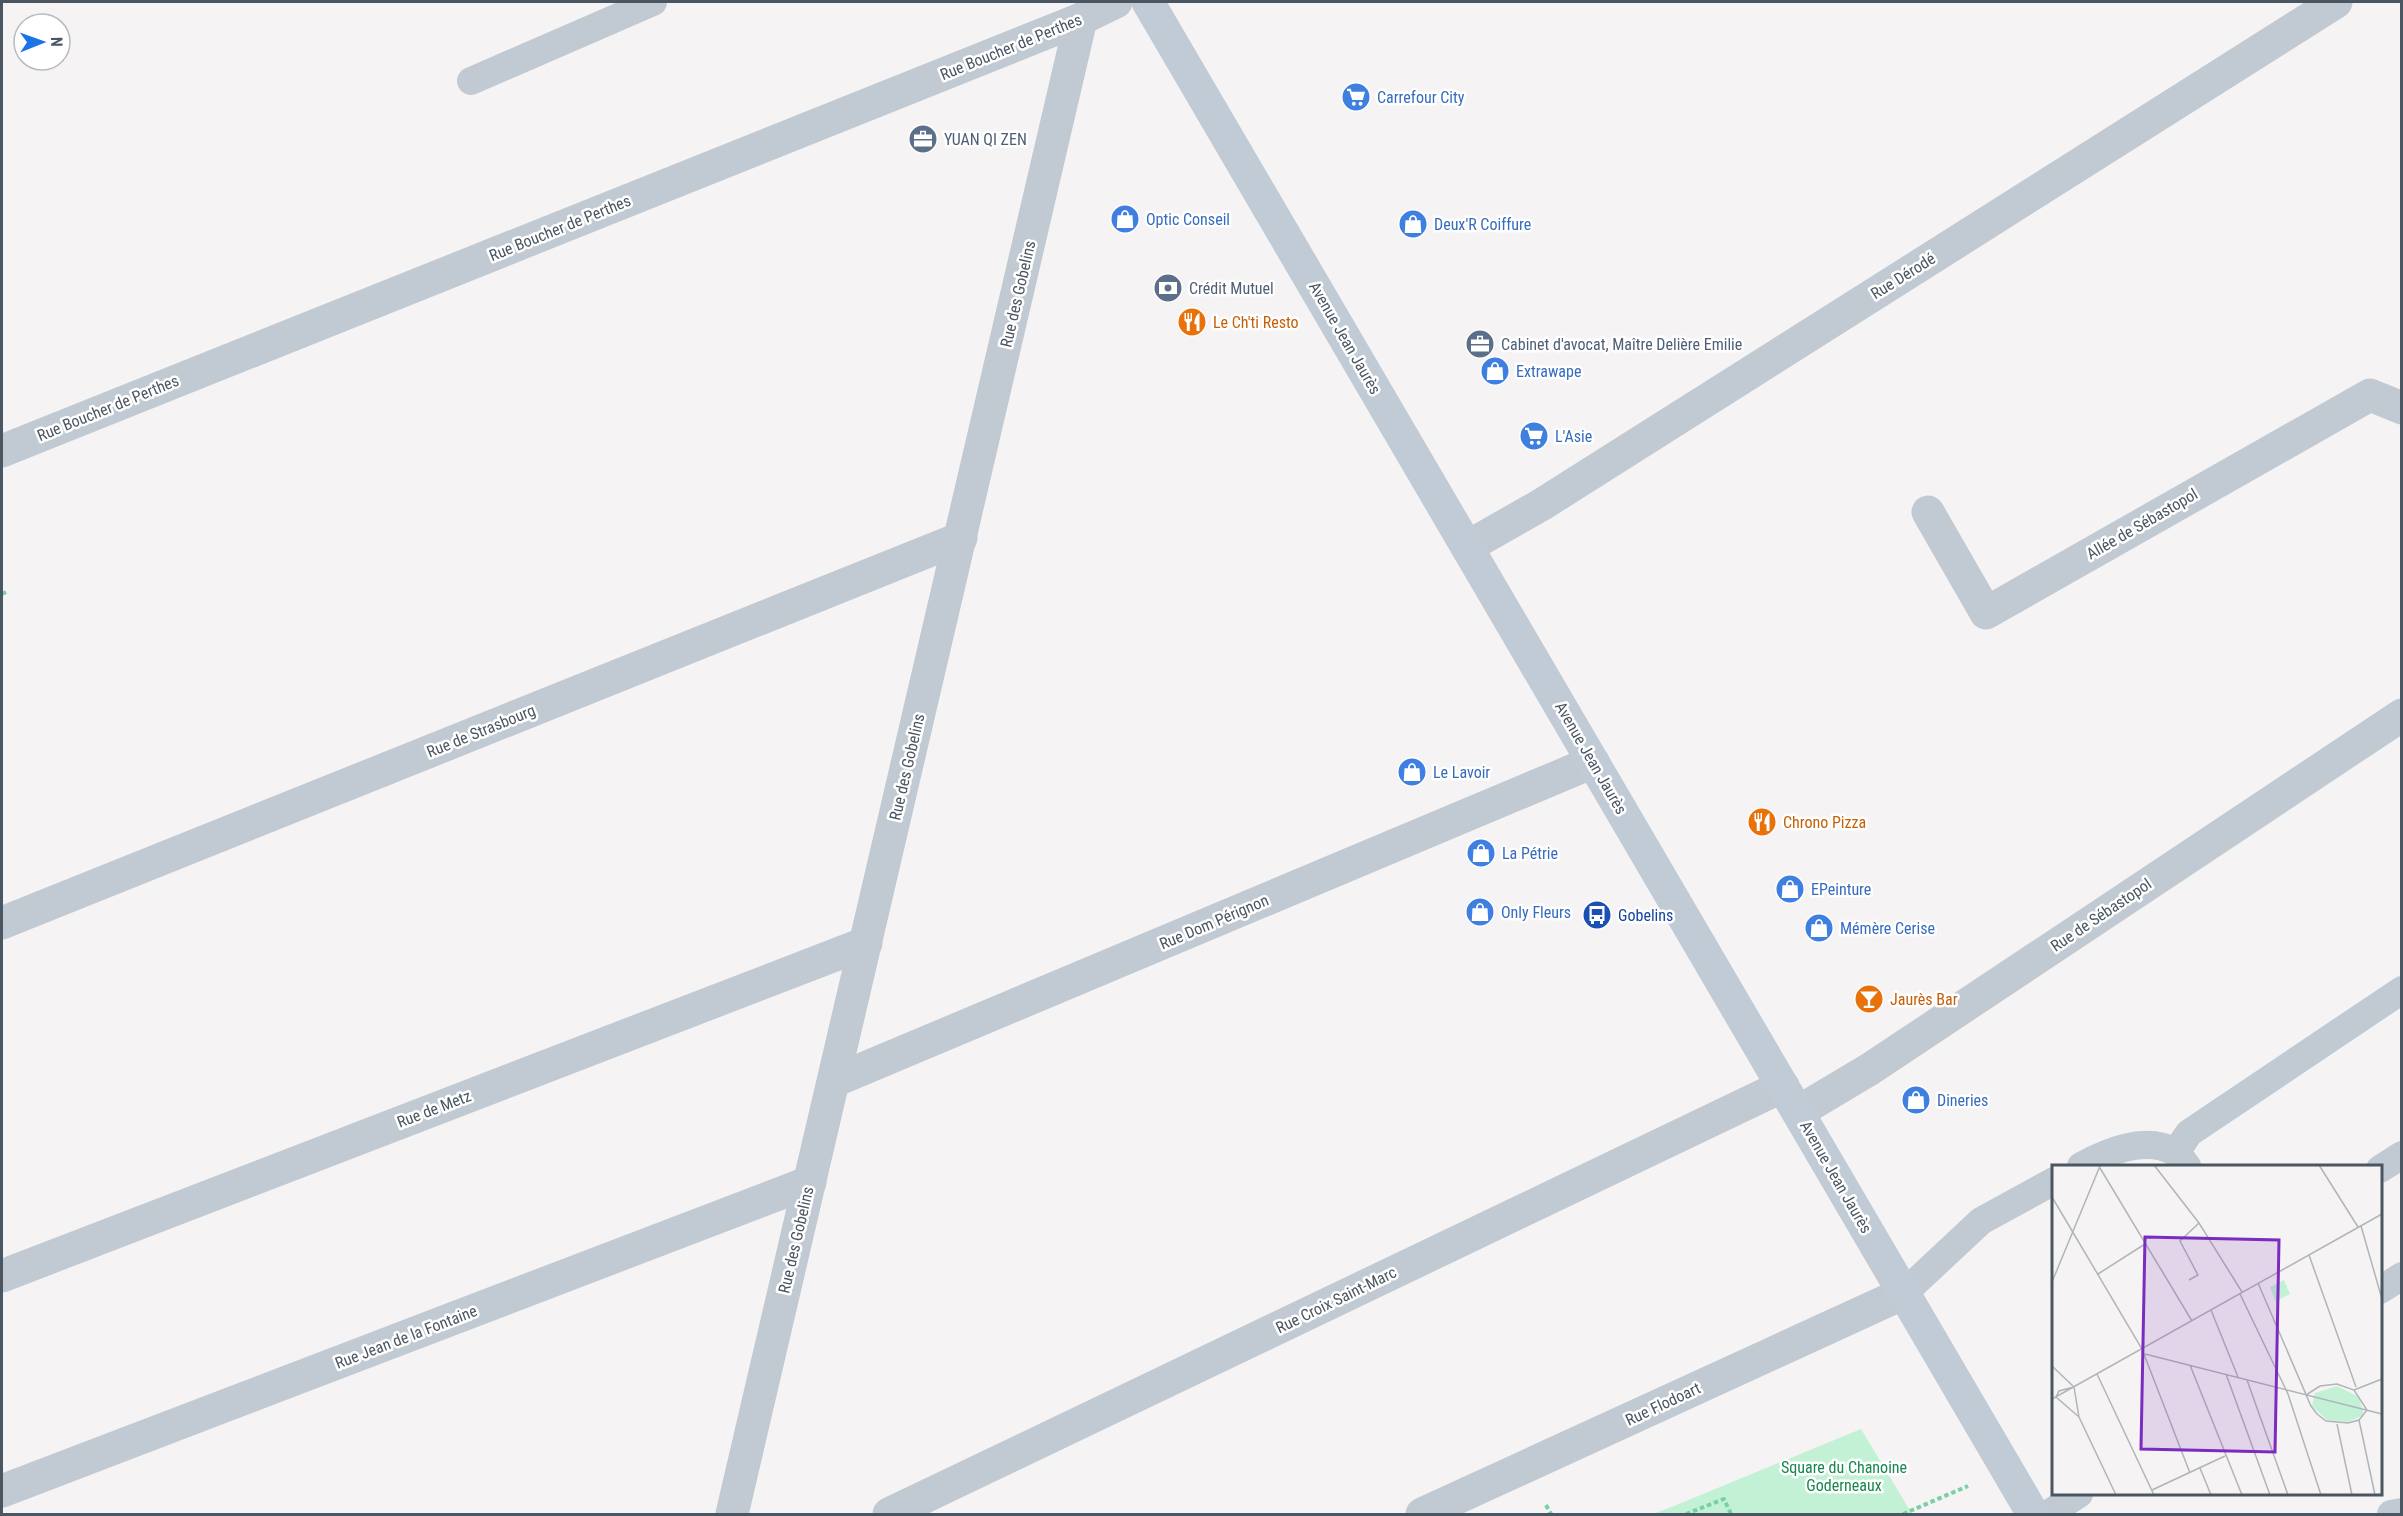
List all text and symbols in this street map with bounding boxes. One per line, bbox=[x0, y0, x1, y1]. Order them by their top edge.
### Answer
street label: Rue Boucher de Perthes bbox=[937, 10, 1085, 84]
north arrow bbox=[12, 12, 72, 72]
text: N bbox=[47, 37, 66, 47]
supermarket icon: Carrefour City bbox=[1340, 81, 1372, 113]
place label: Carrefour City bbox=[1377, 88, 1465, 107]
office icon: YUAN QI ZEN bbox=[907, 123, 939, 155]
place label: YUAN QI ZEN bbox=[944, 130, 1027, 149]
street label: Rue Boucher de Perthes bbox=[486, 191, 634, 265]
shop icon: Optic Conseil bbox=[1109, 203, 1141, 235]
shop icon: Deux'R Coiffure bbox=[1397, 208, 1429, 240]
place label: Optic Conseil bbox=[1146, 210, 1230, 229]
place label: Deux'R Coiffure bbox=[1434, 215, 1531, 234]
street label: Rue des Gobelins bbox=[996, 239, 1040, 349]
street label: Rue Dérodé bbox=[1867, 249, 1939, 303]
bank icon: Crédit Mutuel bbox=[1152, 272, 1184, 304]
street label: Avenue Jean Jaurès bbox=[1305, 278, 1385, 398]
place label: Crédit Mutuel bbox=[1189, 279, 1274, 298]
restaurant icon: Le Ch'ti Resto bbox=[1176, 306, 1208, 338]
place label: Le Ch'ti Resto bbox=[1213, 313, 1299, 332]
office icon: Cabinet d'avocat, Maître Delière Emilie bbox=[1464, 328, 1496, 360]
place label: Cabinet d'avocat, Maître Delière Emilie bbox=[1501, 335, 1742, 354]
shop icon: Extrawape bbox=[1479, 355, 1511, 387]
place label: Extrawape bbox=[1516, 362, 1581, 381]
street label: Rue Boucher de Perthes bbox=[34, 371, 182, 445]
supermarket icon: L'Asie bbox=[1518, 420, 1550, 452]
place label: L'Asie bbox=[1555, 427, 1592, 446]
street label: Allée de Sébastopol bbox=[2083, 484, 2201, 564]
street label: Avenue Jean Jaurès bbox=[1551, 698, 1631, 818]
street label: Rue de Strasbourg bbox=[424, 701, 538, 761]
street label: Rue des Gobelins bbox=[885, 712, 929, 822]
shop icon: Le Lavoir bbox=[1396, 756, 1428, 788]
place label: Le Lavoir bbox=[1433, 763, 1490, 782]
restaurant icon: Chrono Pizza bbox=[1746, 806, 1778, 838]
place label: Chrono Pizza bbox=[1783, 813, 1866, 832]
shop icon: La Pétrie bbox=[1465, 837, 1497, 869]
place label: La Pétrie bbox=[1502, 844, 1558, 863]
shop icon: EPeinture bbox=[1774, 873, 1806, 905]
street label: Rue de Sébastopol bbox=[2047, 874, 2155, 956]
place label: EPeinture bbox=[1811, 880, 1871, 899]
street label: Rue Dom Pérignon bbox=[1157, 890, 1271, 954]
shop icon: Only Fleurs bbox=[1464, 896, 1496, 928]
bus stop icon: Gobelins bbox=[1581, 899, 1613, 931]
place label: Only Fleurs bbox=[1501, 903, 1571, 922]
place label: Gobelins bbox=[1618, 906, 1673, 925]
shop icon: Mémère Cerise bbox=[1803, 912, 1835, 944]
place label: Mémère Cerise bbox=[1840, 919, 1935, 938]
bar icon: Jaurès Bar bbox=[1853, 983, 1885, 1015]
place label: Jaurès Bar bbox=[1890, 990, 1958, 1009]
shop icon: Dineries bbox=[1900, 1084, 1932, 1116]
street label: Rue de Metz bbox=[394, 1086, 474, 1132]
place label: Dineries bbox=[1937, 1091, 1988, 1110]
street label: Avenue Jean Jaurès bbox=[1796, 1117, 1876, 1237]
inset map bbox=[2052, 1165, 2382, 1495]
street label: Rue des Gobelins bbox=[774, 1185, 818, 1295]
street label: Rue Croix Saint-Marc bbox=[1273, 1263, 1399, 1337]
street label: Rue Jean de la Fontaine bbox=[332, 1301, 480, 1373]
street label: Rue Flodoart bbox=[1623, 1378, 1704, 1430]
park label: Square du Chanoine Goderneaux bbox=[1781, 1458, 1907, 1495]

